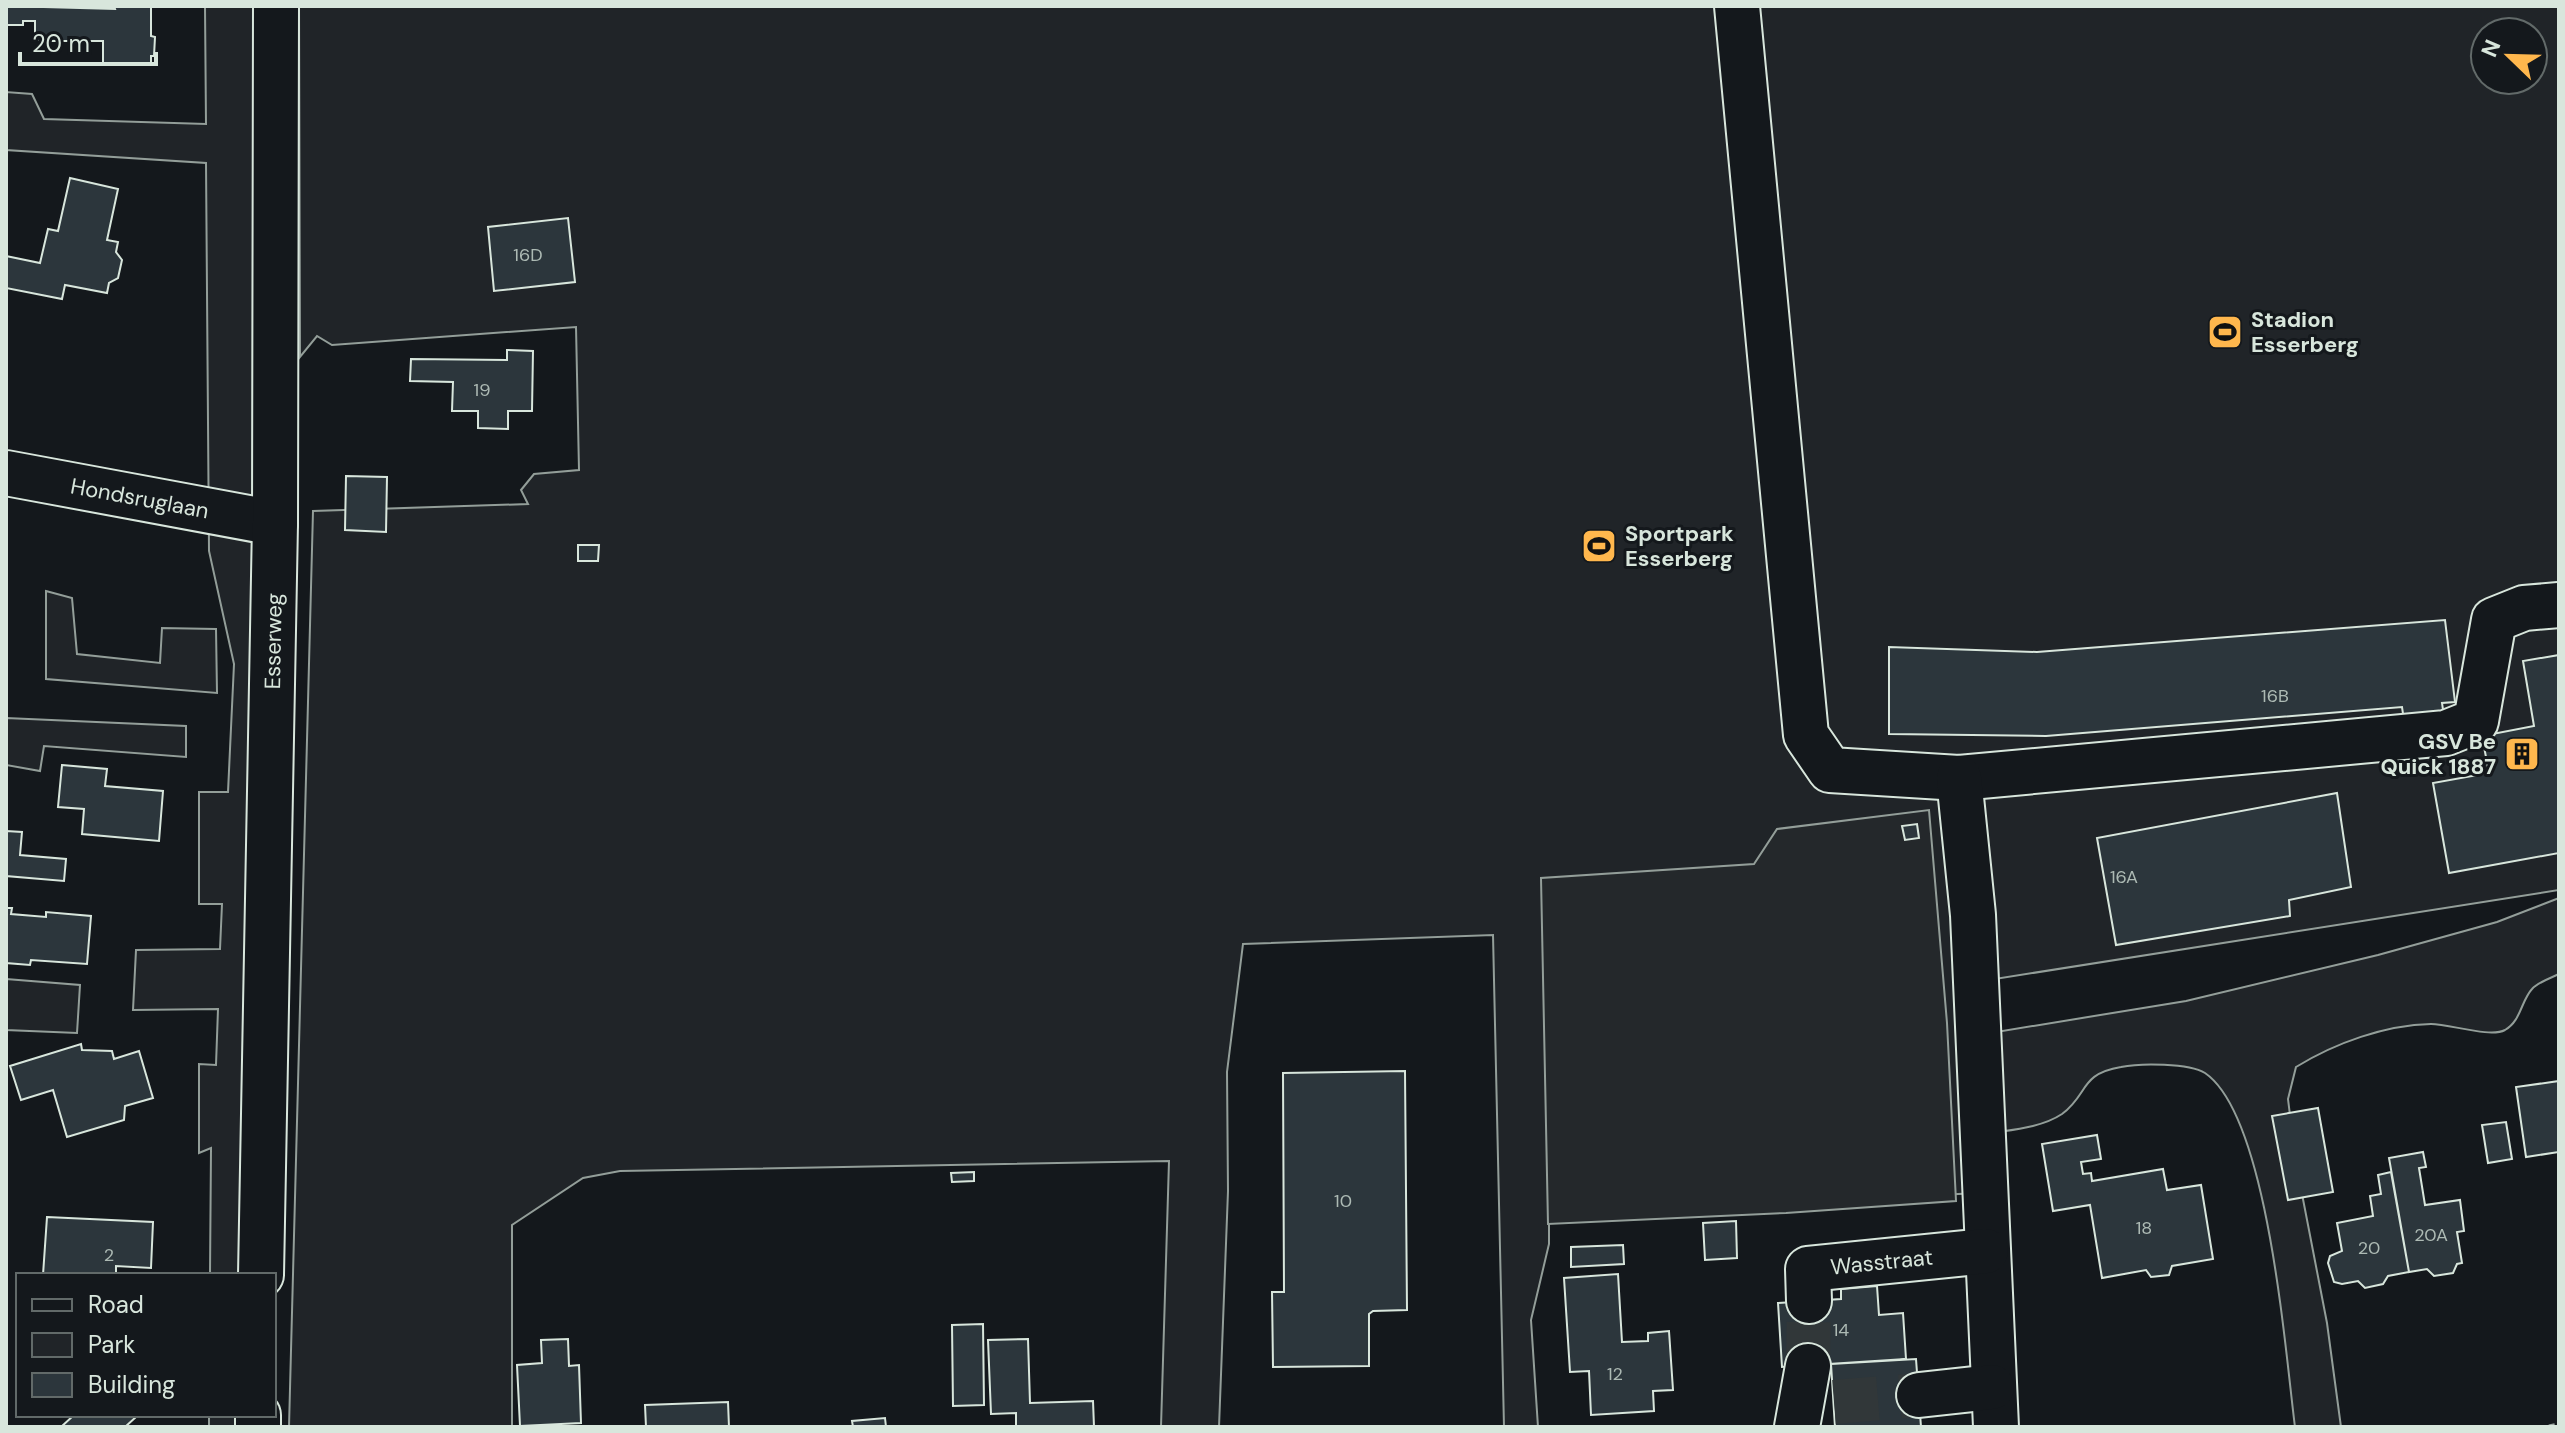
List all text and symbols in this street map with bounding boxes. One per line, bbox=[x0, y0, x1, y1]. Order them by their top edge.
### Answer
scale bar bbox=[20, 16, 156, 66]
north arrow bbox=[2469, 16, 2549, 96]
text: 20 m bbox=[32, 28, 90, 59]
text: N bbox=[2475, 35, 2508, 61]
house number: 16D bbox=[513, 243, 543, 267]
place label: Stadion Esserberg bbox=[2251, 305, 2359, 359]
sports icon: Stadion Esserberg bbox=[2206, 313, 2244, 351]
house number: 19 bbox=[474, 378, 490, 402]
street label: Hondsruglaan bbox=[68, 471, 211, 525]
place label: Sportpark Esserberg bbox=[1625, 519, 1734, 573]
sports icon: Sportpark Esserberg bbox=[1580, 527, 1618, 565]
street label: Esserweg bbox=[257, 593, 288, 690]
house number: 16B bbox=[2261, 684, 2289, 708]
place label: GSV Be Quick 1887 bbox=[2380, 727, 2496, 781]
building icon: GSV Be Quick 1887 bbox=[2503, 735, 2541, 773]
house number: 16A bbox=[2110, 865, 2138, 889]
house number: 10 bbox=[1334, 1189, 1352, 1213]
house number: 18 bbox=[2136, 1216, 2152, 1240]
house number: 20A bbox=[2414, 1223, 2448, 1247]
house number: 20 bbox=[2358, 1236, 2380, 1260]
street label: Wasstraat bbox=[1829, 1242, 1934, 1281]
house number: 2 bbox=[104, 1243, 114, 1267]
legend bbox=[16, 1273, 276, 1417]
text: Road bbox=[88, 1289, 144, 1320]
house number: 14 bbox=[1833, 1318, 1849, 1342]
text: Park bbox=[88, 1329, 135, 1360]
house number: 12 bbox=[1607, 1362, 1623, 1386]
text: Building bbox=[88, 1369, 175, 1400]

